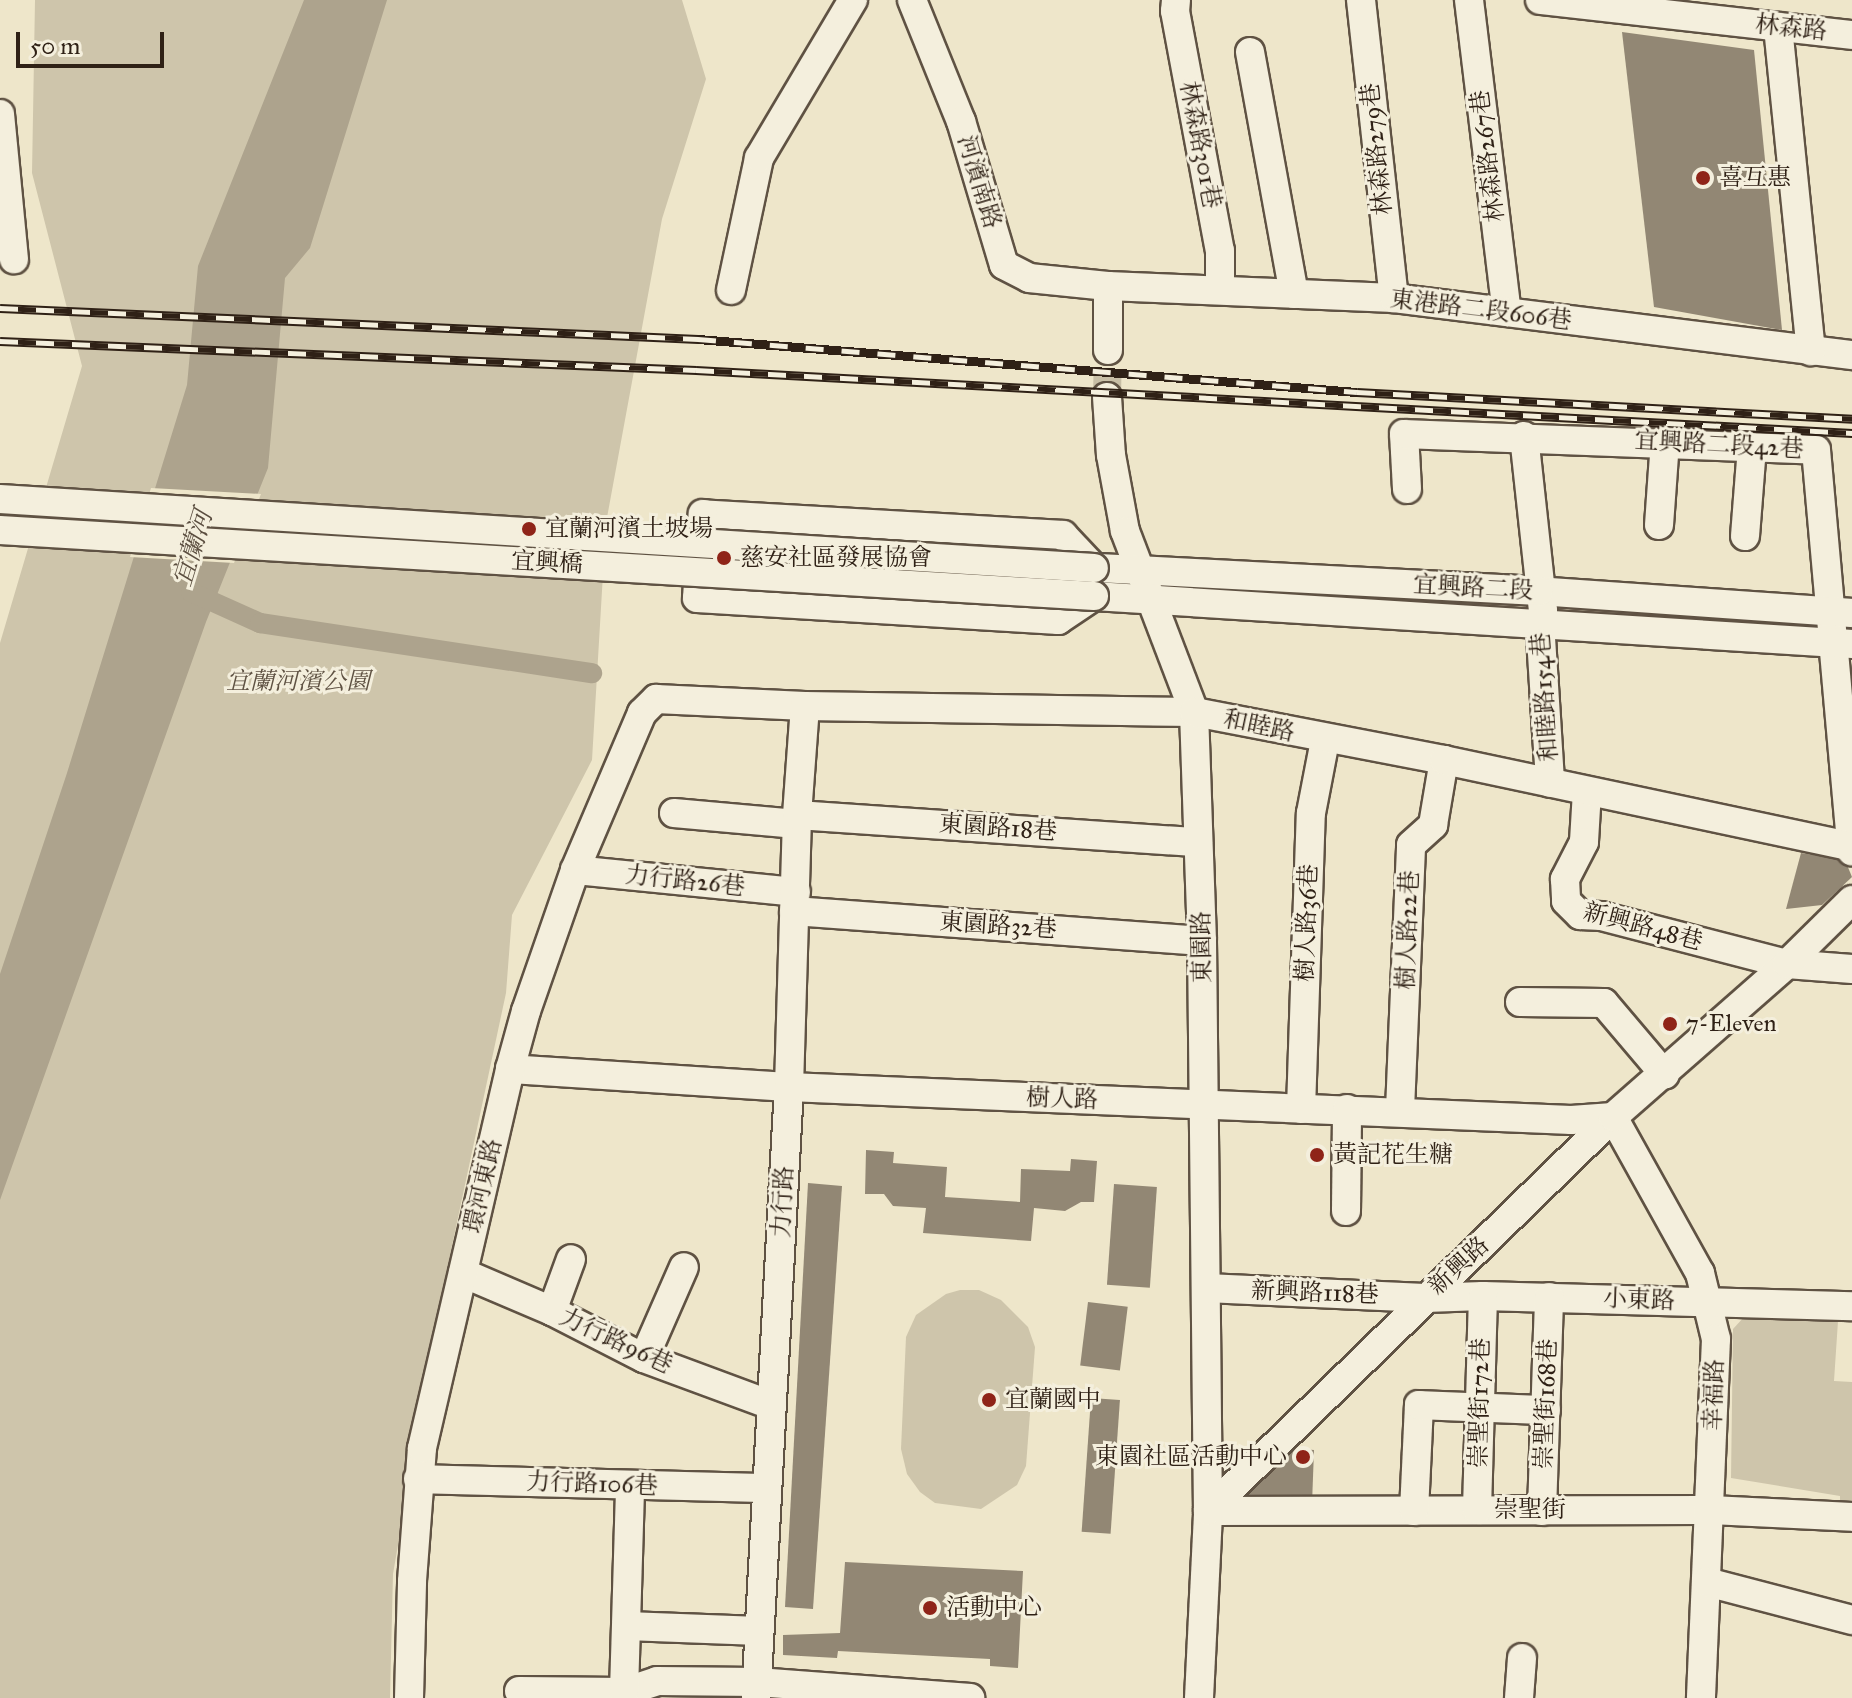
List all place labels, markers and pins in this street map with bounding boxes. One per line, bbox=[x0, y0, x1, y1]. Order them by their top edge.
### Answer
place label: 喜互惠 bbox=[1719, 164, 1791, 192]
marker: 喜互惠 bbox=[1694, 169, 1712, 187]
place label: 宜蘭河濱土坡場 bbox=[545, 515, 713, 543]
marker: 宜蘭河濱土坡場 bbox=[520, 520, 538, 538]
place label: 慈安社區發展協會 bbox=[740, 544, 932, 572]
marker: 慈安社區發展協會 bbox=[715, 549, 733, 567]
place label: 7-Eleven bbox=[1686, 1010, 1776, 1038]
marker: 7-Eleven bbox=[1661, 1015, 1679, 1033]
place label: 黃記花生糖 bbox=[1333, 1141, 1453, 1169]
marker: 黃記花生糖 bbox=[1308, 1146, 1326, 1164]
place label: 宜蘭國中 bbox=[1005, 1386, 1101, 1414]
marker: 宜蘭國中 bbox=[980, 1391, 998, 1409]
place label: 東園社區活動中心 bbox=[1095, 1443, 1287, 1471]
marker: 東園社區活動中心 bbox=[1294, 1448, 1312, 1466]
place label: 活動中心 bbox=[946, 1594, 1042, 1622]
marker: 活動中心 bbox=[921, 1599, 939, 1617]

